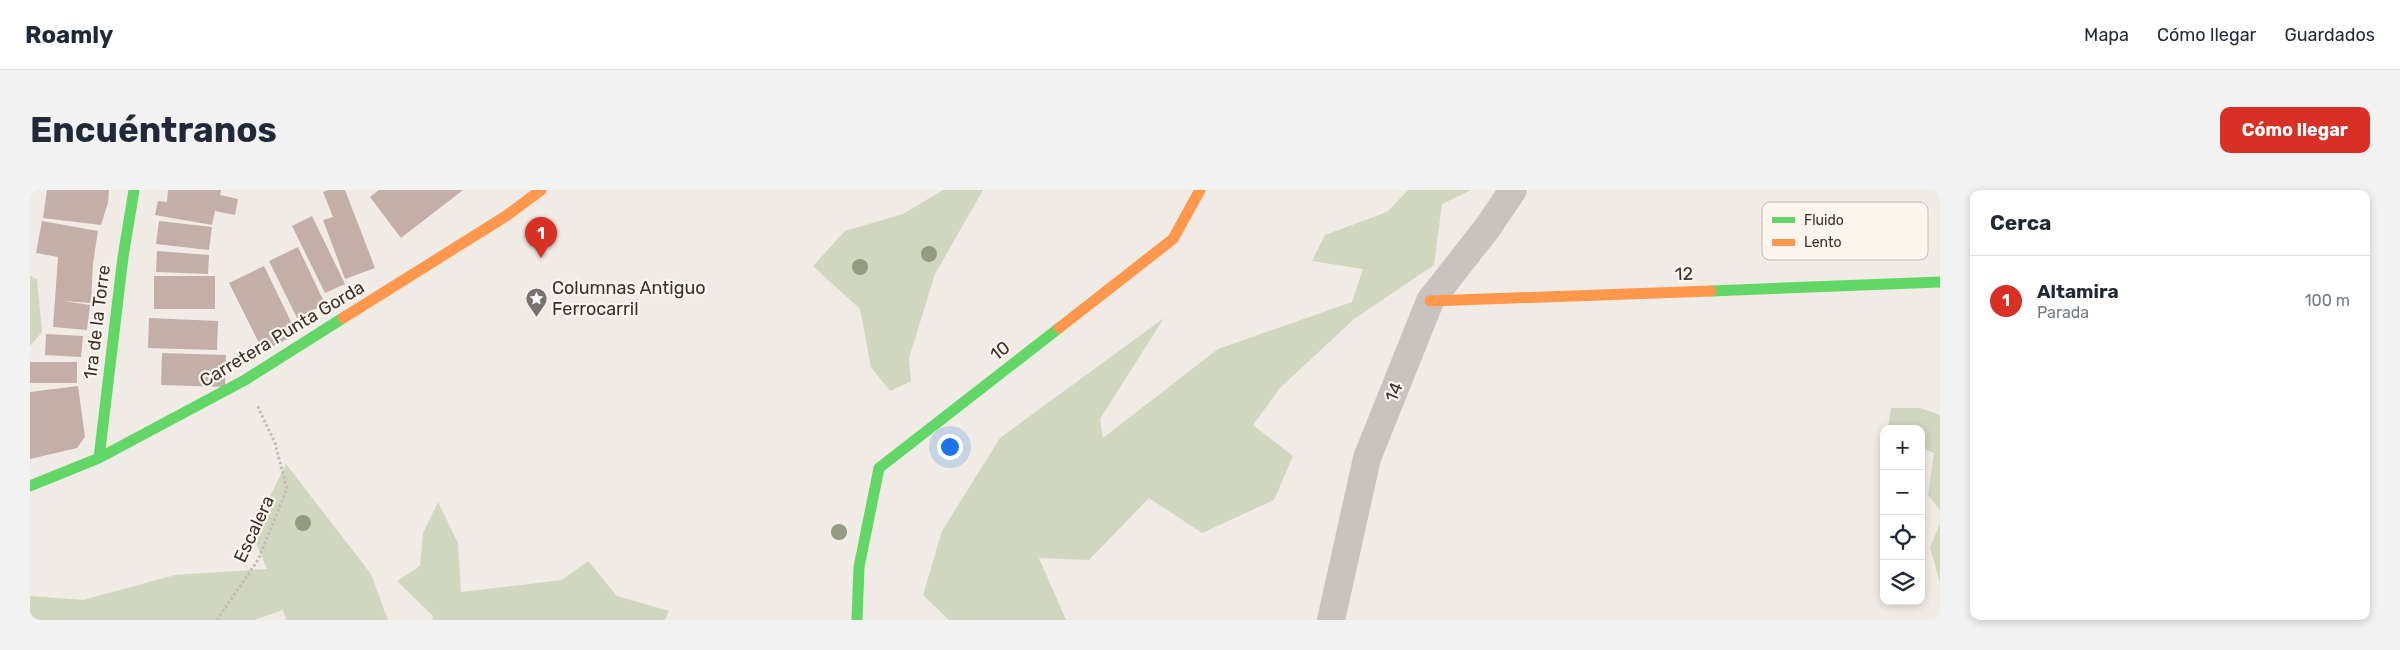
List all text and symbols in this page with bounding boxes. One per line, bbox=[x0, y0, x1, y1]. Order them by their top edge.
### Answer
text: Roamly bbox=[25, 21, 113, 49]
text: Mapa bbox=[2084, 24, 2129, 46]
text: Cómo llegar bbox=[2157, 24, 2256, 46]
text: Guardados bbox=[2284, 24, 2375, 46]
button: Cómo llegar bbox=[2220, 107, 2370, 153]
text: Encuéntranos bbox=[30, 109, 277, 151]
legend bbox=[1762, 202, 1928, 260]
text: Cerca bbox=[1990, 210, 2051, 235]
text: Fluido bbox=[1804, 212, 1844, 229]
pin: 1 bbox=[525, 217, 557, 258]
text: Lento bbox=[1804, 234, 1841, 251]
street label: 12 bbox=[1674, 263, 1694, 285]
street label: 1ra de la Torre bbox=[79, 264, 115, 380]
street label: Carretera Punta Gorda bbox=[196, 276, 368, 392]
place label: Columnas Antiguo Ferrocarril bbox=[552, 277, 706, 320]
text: Altamira bbox=[2037, 280, 2119, 303]
place icon: Columnas Antiguo Ferrocarril bbox=[524, 286, 548, 317]
text: 1 bbox=[2002, 291, 2010, 310]
text: 100 m bbox=[2305, 291, 2350, 310]
text: Parada bbox=[2037, 303, 2089, 322]
street label: 10 bbox=[986, 336, 1014, 366]
street label: 14 bbox=[1380, 379, 1408, 405]
map controls bbox=[1880, 425, 1925, 605]
button: + bbox=[1880, 425, 1925, 470]
your location bbox=[937, 434, 963, 460]
button: − bbox=[1880, 470, 1925, 515]
street label: Escalera bbox=[229, 492, 279, 566]
button: locate bbox=[1880, 515, 1925, 560]
button: layers bbox=[1880, 560, 1925, 605]

